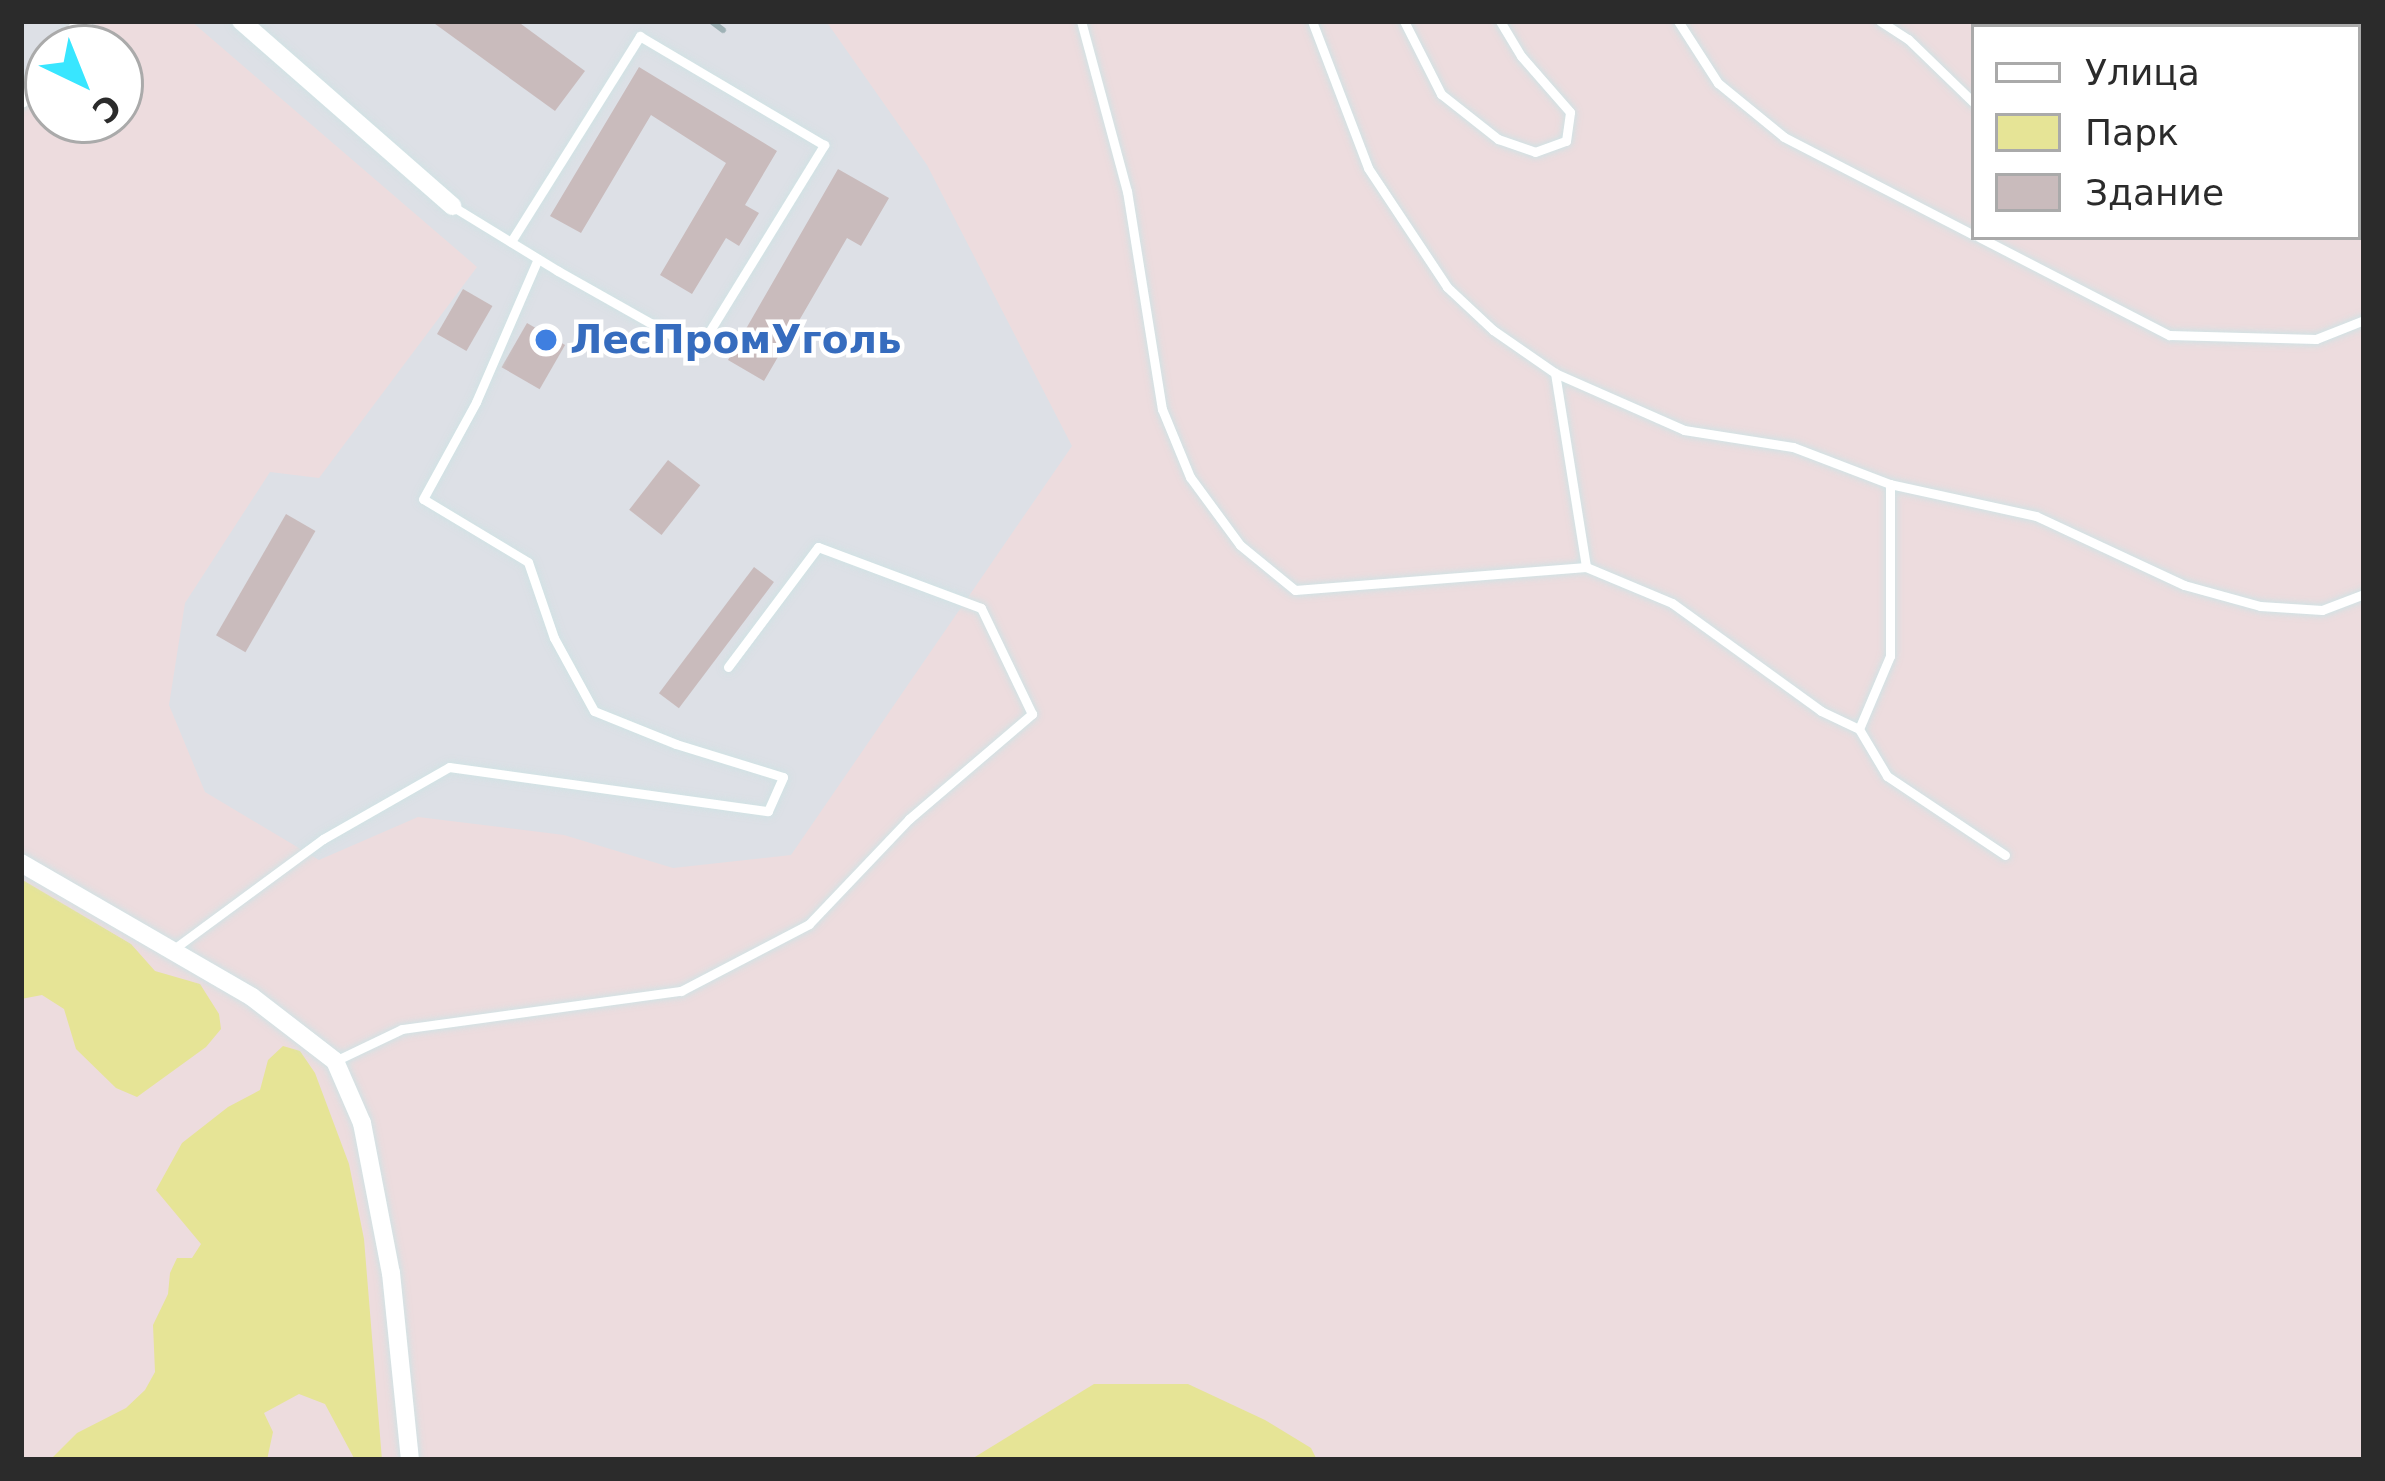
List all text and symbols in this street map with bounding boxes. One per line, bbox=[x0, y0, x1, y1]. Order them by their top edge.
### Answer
north arrow bbox=[24, 24, 144, 144]
legend bbox=[1971, 24, 2361, 240]
text: Улица bbox=[2085, 52, 2200, 93]
text: С bbox=[85, 86, 129, 131]
text: Парк bbox=[2085, 112, 2179, 153]
text: Здание bbox=[2085, 172, 2224, 213]
place label: ЛесПромУголь bbox=[570, 317, 902, 363]
marker: ЛесПромУголь bbox=[533, 327, 559, 353]

